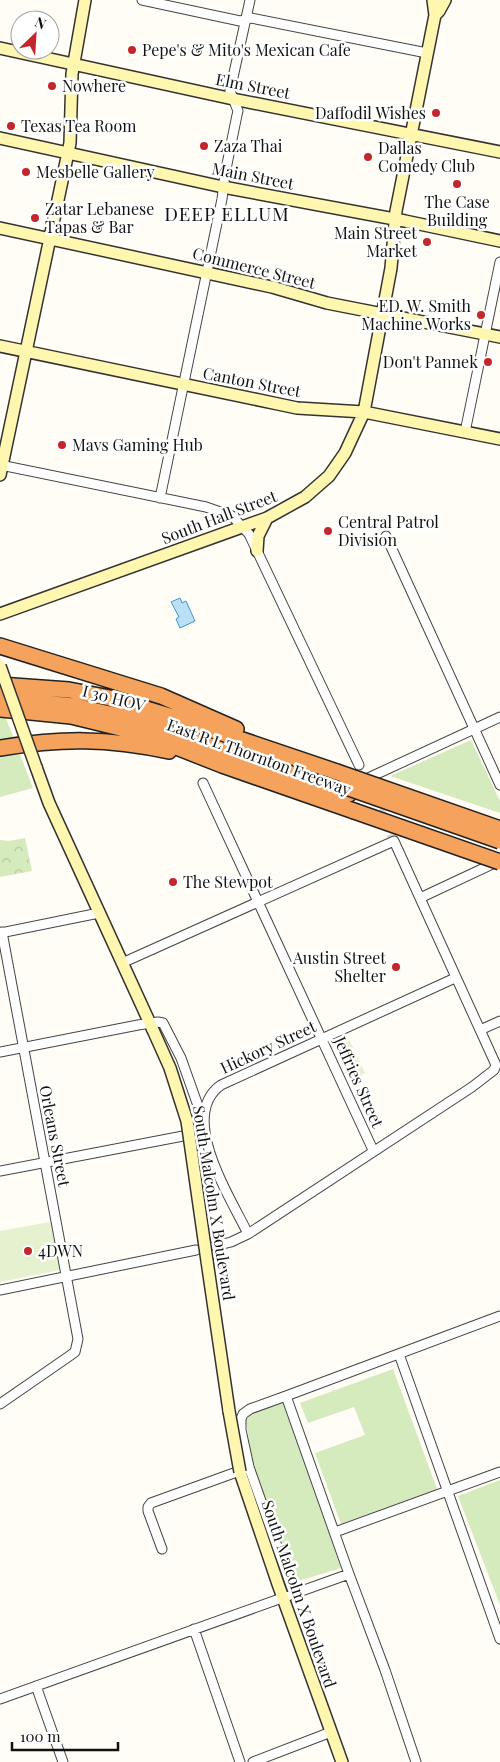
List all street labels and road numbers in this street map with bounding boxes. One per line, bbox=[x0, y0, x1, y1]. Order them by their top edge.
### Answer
street label: Elm Street bbox=[214, 68, 292, 103]
street label: Main Street bbox=[210, 157, 296, 194]
street label: Commerce Street bbox=[190, 242, 318, 293]
street label: Canton Street bbox=[201, 362, 303, 401]
street label: South Hall Street bbox=[158, 485, 280, 548]
street label: I 30 HOV bbox=[81, 680, 149, 716]
street label: East R L Thornton Freeway bbox=[164, 713, 354, 800]
street label: Hickory Street bbox=[216, 1015, 319, 1078]
street label: Jeffries Street bbox=[330, 1032, 389, 1131]
street label: Orleans Street bbox=[35, 1083, 76, 1189]
street label: South Malcolm X Boulevard bbox=[189, 1104, 240, 1302]
street label: South Malcolm X Boulevard bbox=[257, 1497, 341, 1690]

